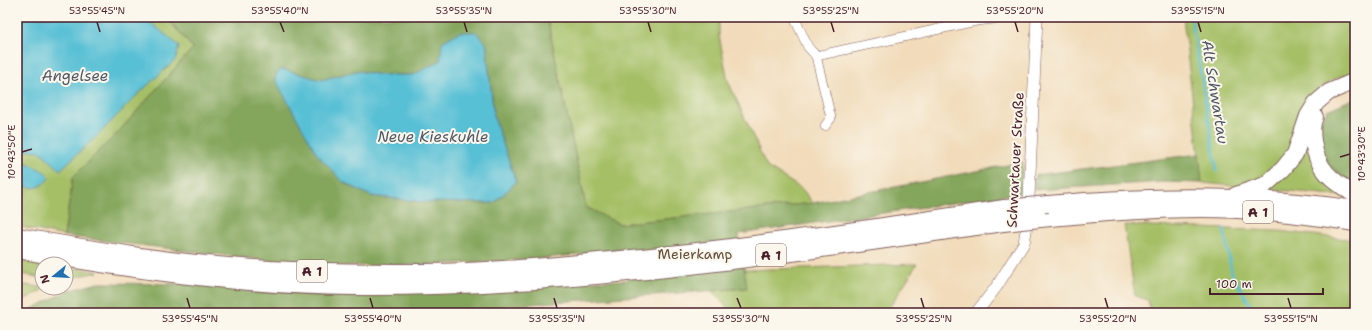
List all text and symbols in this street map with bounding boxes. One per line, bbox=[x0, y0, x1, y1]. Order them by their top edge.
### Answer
text: 53°55'45"N bbox=[69, 4, 125, 17]
text: 53°55'40"N bbox=[251, 4, 309, 17]
text: 53°55'35"N bbox=[436, 4, 492, 17]
text: 53°55'30"N bbox=[619, 4, 677, 17]
text: 53°55'25"N bbox=[803, 4, 859, 17]
text: 53°55'20"N bbox=[986, 4, 1044, 17]
text: 53°55'15"N bbox=[1171, 4, 1225, 17]
water label: Alt Schwartau bbox=[1197, 39, 1233, 146]
water label: Angelsee bbox=[42, 66, 108, 86]
street label: Schwartauer Straße bbox=[1002, 92, 1028, 228]
text: 10°43'50"E bbox=[5, 124, 18, 180]
text: 10°43'30"E bbox=[1355, 126, 1368, 182]
water label: Neue Kieskuhle bbox=[377, 127, 489, 147]
road number: A 1 bbox=[1243, 201, 1273, 223]
road number: A 1 bbox=[756, 244, 786, 266]
park label: Meierkamp bbox=[658, 245, 733, 263]
north arrow bbox=[34, 256, 74, 296]
road number: A 1 bbox=[297, 260, 327, 282]
scale bar bbox=[1210, 270, 1323, 296]
text: N bbox=[36, 272, 53, 285]
text: 100 m bbox=[1216, 276, 1252, 292]
text: 53°55'45"N bbox=[162, 312, 218, 325]
text: 53°55'40"N bbox=[344, 312, 402, 325]
text: 53°55'35"N bbox=[529, 312, 585, 325]
text: 53°55'30"N bbox=[712, 312, 770, 325]
text: 53°55'25"N bbox=[896, 312, 952, 325]
text: 53°55'20"N bbox=[1079, 312, 1137, 325]
text: 53°55'15"N bbox=[1264, 312, 1318, 325]

